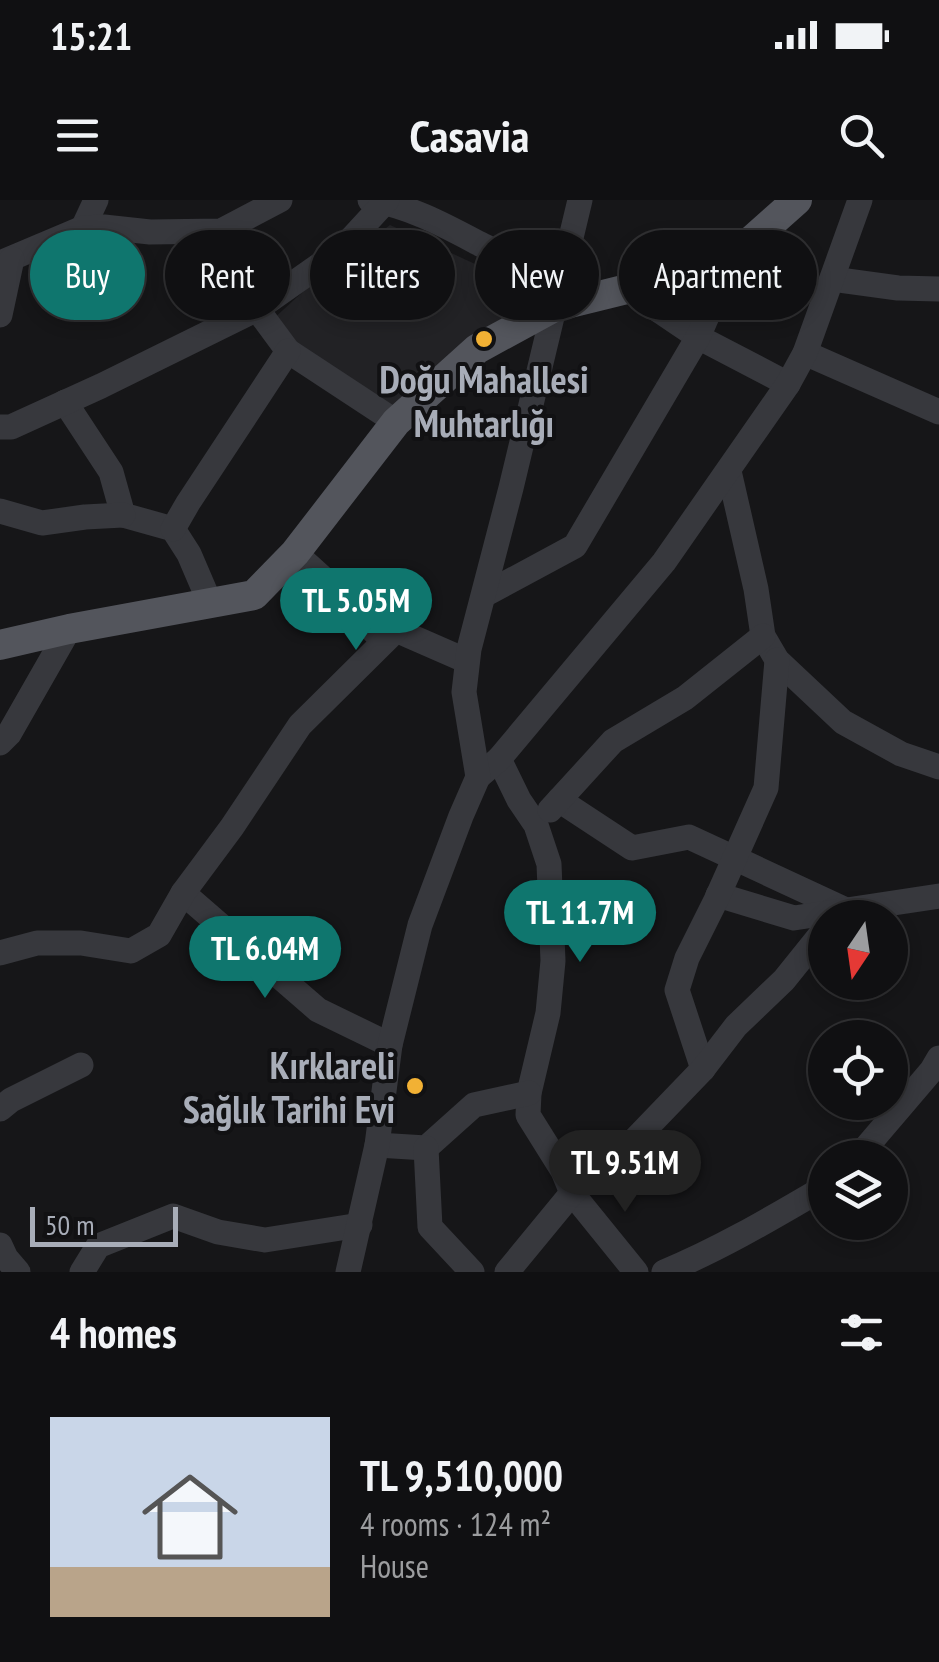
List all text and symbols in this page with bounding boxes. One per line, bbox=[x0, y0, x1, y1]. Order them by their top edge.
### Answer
text: 15:21 bbox=[50, 11, 132, 60]
text: Casavia bbox=[410, 106, 529, 164]
icon: menu bbox=[50, 108, 105, 163]
icon: search bbox=[834, 108, 889, 163]
chip: Buy bbox=[30, 230, 145, 320]
chip: Rent bbox=[165, 230, 290, 320]
chip: Filters bbox=[310, 230, 455, 320]
chip: New bbox=[475, 230, 599, 320]
chip: Apartment bbox=[619, 230, 817, 320]
marker: Doğu Mahallesi Muhtarlığı bbox=[473, 328, 495, 350]
place label: Doğu Mahallesi Muhtarlığı bbox=[379, 354, 589, 447]
pin: TL 5.05M bbox=[253, 568, 459, 653]
text: TL 5.05M bbox=[302, 579, 410, 621]
pin: TL 11.7M bbox=[477, 880, 683, 965]
text: TL 11.7M bbox=[526, 891, 634, 933]
north arrow bbox=[808, 900, 908, 1000]
map controls bbox=[808, 900, 908, 1240]
pin: TL 6.04M bbox=[162, 916, 368, 1001]
text: TL 6.04M bbox=[211, 927, 319, 969]
button: locate bbox=[808, 1020, 908, 1120]
place label: Kırklareli Sağlık Tarihi Evi bbox=[183, 1040, 395, 1133]
marker: Kırklareli Sağlık Tarihi Evi bbox=[404, 1075, 426, 1097]
pin: TL 9.51M bbox=[522, 1130, 728, 1215]
button: layers bbox=[808, 1140, 908, 1240]
text: TL 9.51M bbox=[571, 1141, 679, 1183]
scale bar bbox=[30, 1202, 178, 1246]
text: 50 m bbox=[45, 1206, 94, 1243]
text: 4 homes bbox=[50, 1305, 177, 1360]
icon: filters bbox=[834, 1305, 889, 1360]
text: TL 9,510,000 bbox=[360, 1448, 563, 1503]
icon: home bbox=[130, 1457, 250, 1577]
text: 4 rooms · 124 m² bbox=[360, 1503, 551, 1545]
text: House bbox=[360, 1545, 429, 1587]

